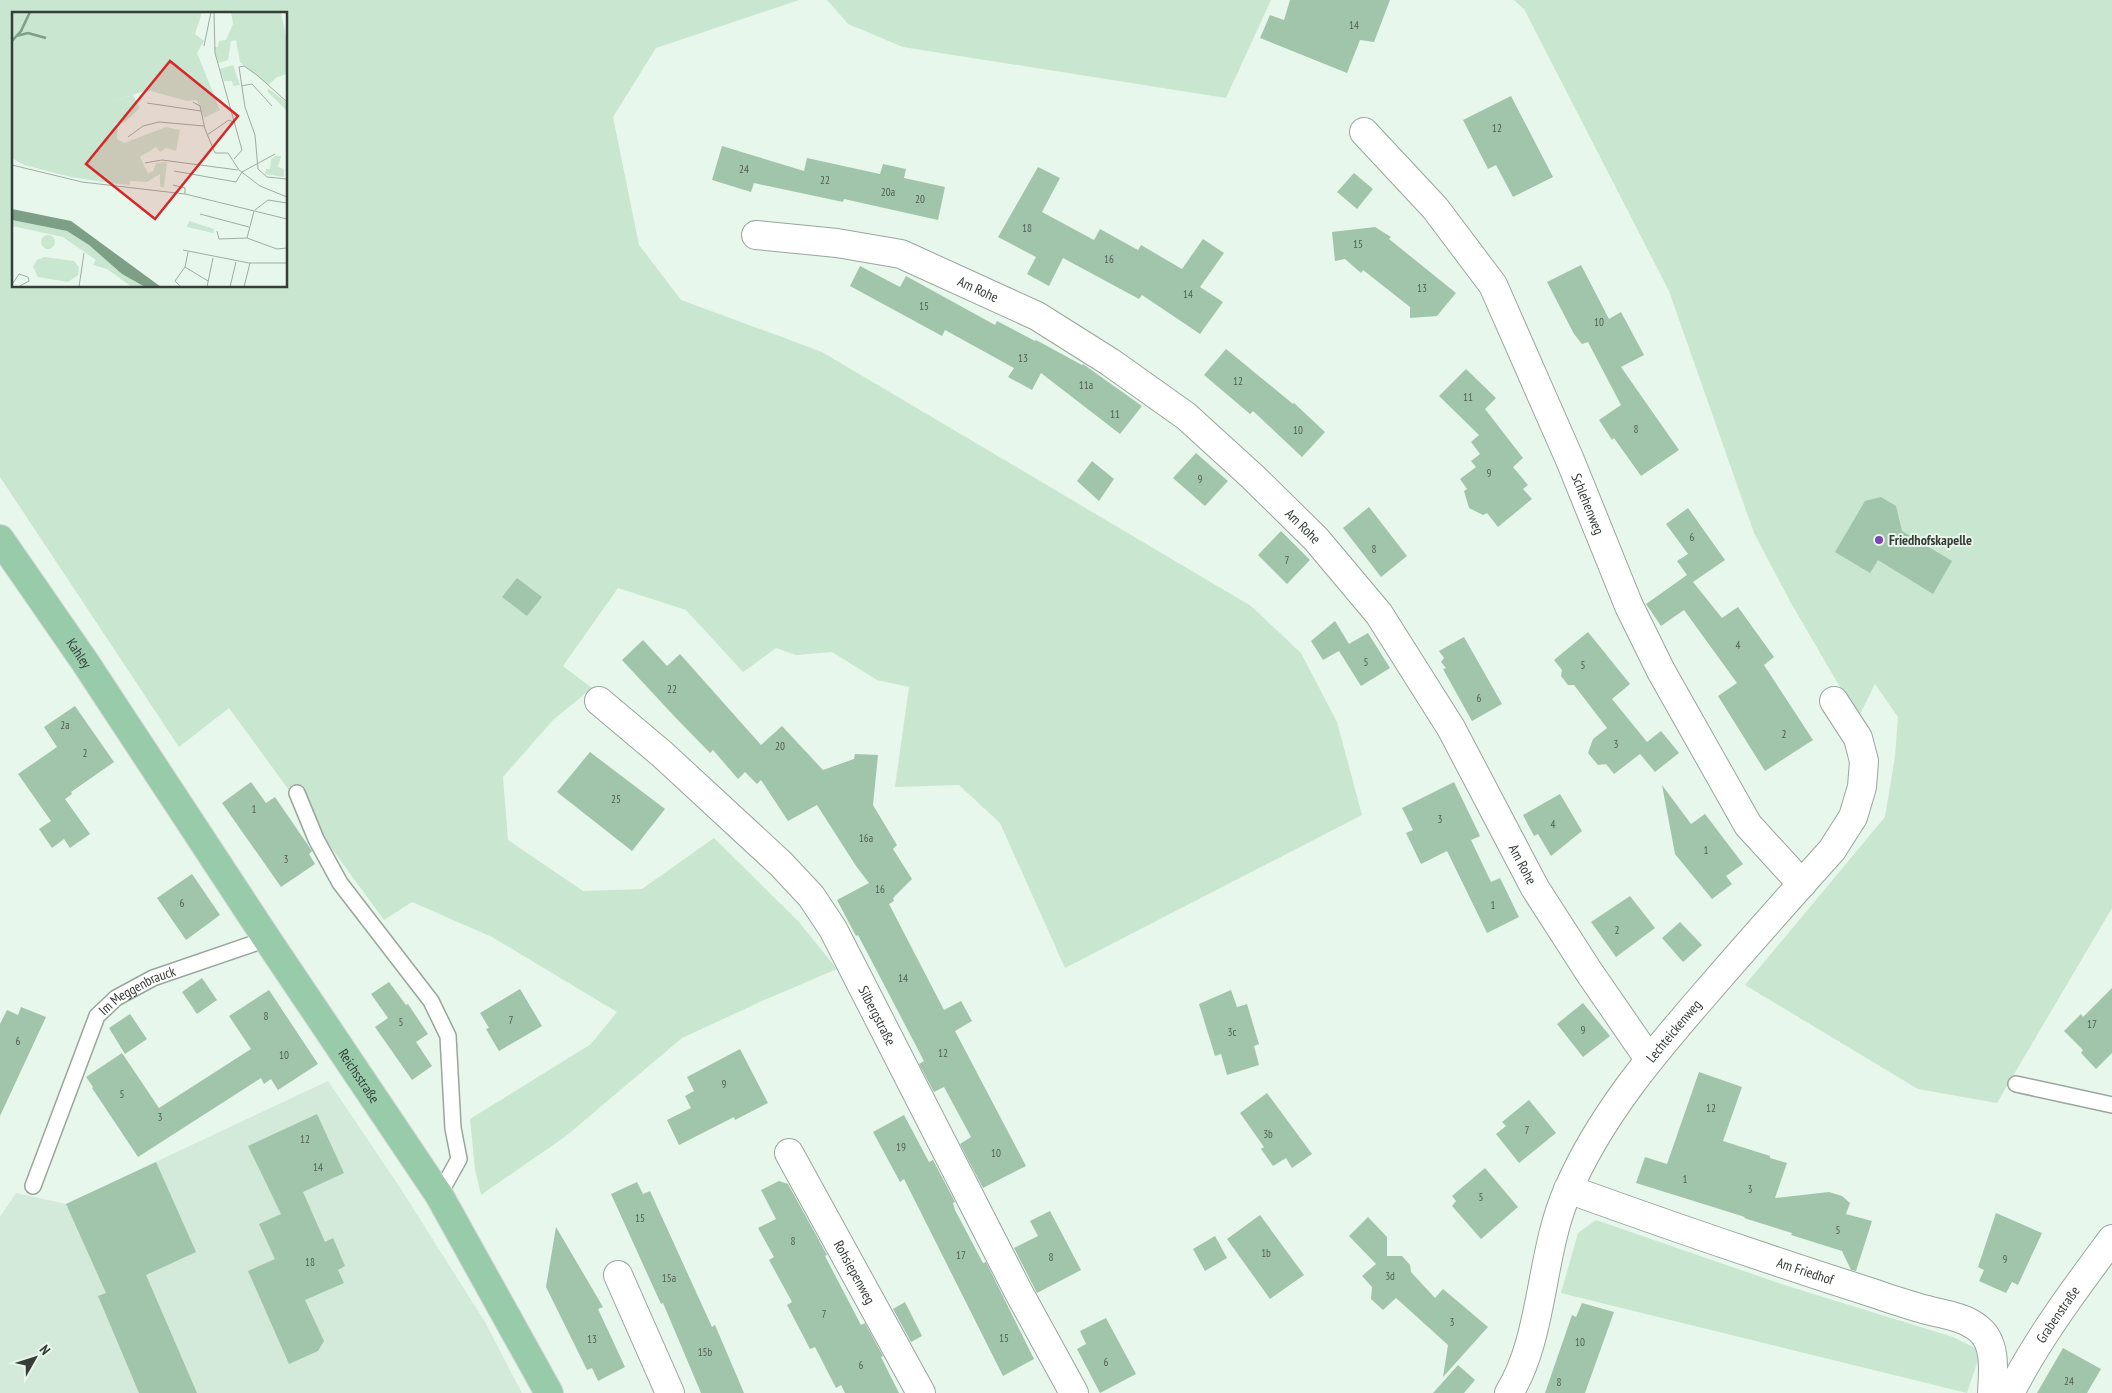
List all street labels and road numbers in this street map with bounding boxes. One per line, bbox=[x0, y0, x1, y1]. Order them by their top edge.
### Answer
street label: Am Rohe bbox=[955, 272, 1001, 306]
street label: Schlehenweg bbox=[1567, 471, 1608, 537]
street label: Am Rohe bbox=[1281, 505, 1325, 547]
street label: Kahley bbox=[62, 635, 96, 672]
street label: Am Rohe bbox=[1505, 841, 1541, 888]
street label: Im Meggenbrauck bbox=[95, 962, 178, 1019]
street label: Silbergstraße bbox=[854, 983, 900, 1049]
street label: Lechteickenweg bbox=[1642, 996, 1705, 1066]
street label: Reichsstraße bbox=[334, 1045, 384, 1107]
street label: Rohsiepenweg bbox=[830, 1237, 879, 1307]
street label: Am Friedhof bbox=[1774, 1253, 1836, 1289]
street label: Grabenstraße bbox=[2032, 1282, 2084, 1346]

